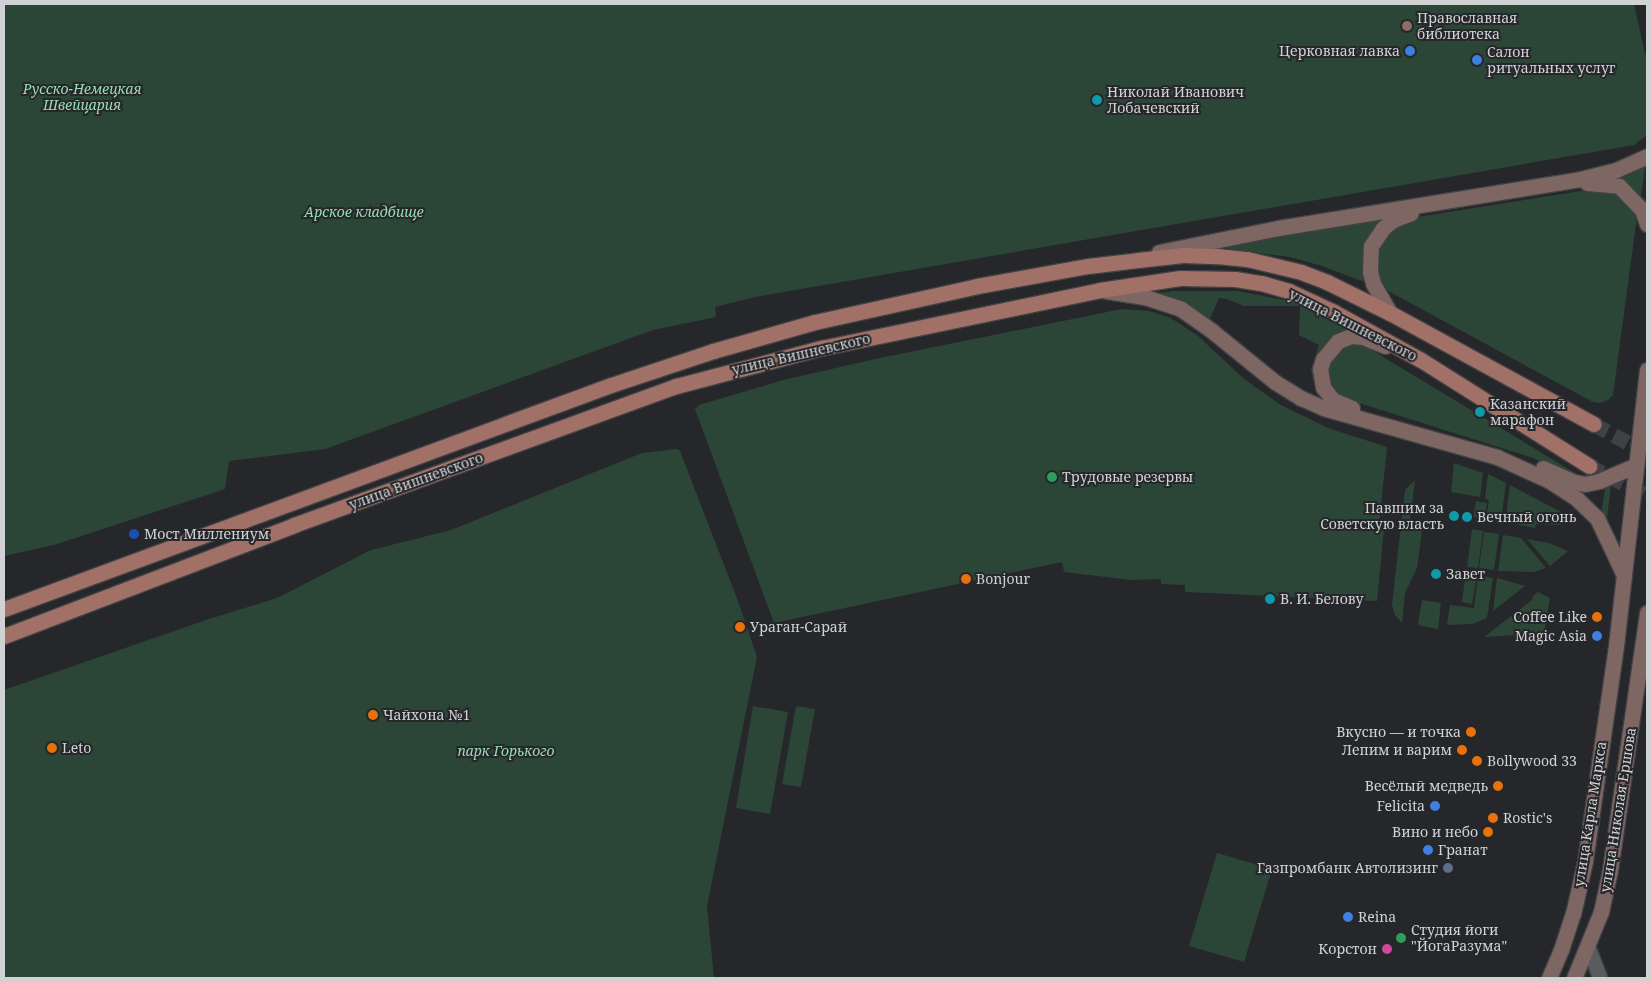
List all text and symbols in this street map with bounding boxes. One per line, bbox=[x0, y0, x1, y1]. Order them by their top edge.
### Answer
place label: Православная библиотека bbox=[1417, 10, 1517, 42]
marker: Православная библиотека bbox=[1401, 20, 1413, 32]
place label: Церковная лавка bbox=[1279, 43, 1400, 59]
place label: Салон ритуальных услуг bbox=[1487, 44, 1616, 76]
marker: Церковная лавка bbox=[1404, 45, 1416, 57]
marker: Салон ритуальных услуг bbox=[1471, 54, 1483, 66]
park label: Русско-Немецкая Швейцария bbox=[23, 81, 141, 114]
place label: Николай Иванович Лобачевский bbox=[1107, 84, 1244, 116]
marker: Николай Иванович Лобачевский bbox=[1091, 94, 1103, 106]
park label: Арское кладбище bbox=[304, 204, 424, 220]
street label: улица Вишневского bbox=[1286, 285, 1420, 365]
street label: улица Вишневского bbox=[730, 330, 872, 378]
place label: Казанский марафон bbox=[1490, 396, 1566, 428]
marker: Казанский марафон bbox=[1474, 406, 1486, 418]
street label: улица Вишневского bbox=[347, 449, 485, 513]
place label: Трудовые резервы bbox=[1062, 469, 1193, 485]
marker: Трудовые резервы bbox=[1046, 471, 1058, 483]
place label: Павшим за Советскую власть bbox=[1320, 500, 1444, 532]
place label: Вечный огонь bbox=[1477, 509, 1576, 525]
marker: Павшим за Советскую власть bbox=[1448, 510, 1460, 522]
marker: Вечный огонь bbox=[1461, 511, 1473, 523]
place label: Мост Миллениум bbox=[144, 526, 269, 542]
marker: Мост Миллениум bbox=[128, 528, 140, 540]
place label: Завет bbox=[1446, 566, 1485, 582]
marker: Завет bbox=[1430, 568, 1442, 580]
place label: Bonjour bbox=[976, 571, 1030, 587]
marker: Bonjour bbox=[960, 573, 972, 585]
place label: В. И. Белову bbox=[1280, 591, 1363, 607]
marker: В. И. Белову bbox=[1264, 593, 1276, 605]
place label: Coffee Like bbox=[1513, 609, 1587, 625]
marker: Coffee Like bbox=[1591, 611, 1603, 623]
place label: Ураган-Сарай bbox=[750, 619, 847, 635]
marker: Ураган-Сарай bbox=[734, 621, 746, 633]
place label: Magic Asia bbox=[1515, 628, 1587, 644]
marker: Magic Asia bbox=[1591, 630, 1603, 642]
place label: Чайхона №1 bbox=[383, 707, 470, 723]
marker: Чайхона №1 bbox=[367, 709, 379, 721]
place label: Вкусно — и точка bbox=[1336, 724, 1461, 740]
marker: Вкусно — и точка bbox=[1465, 726, 1477, 738]
street label: улица Николая Ершова bbox=[1597, 726, 1639, 894]
place label: Leto bbox=[62, 740, 91, 756]
street label: улица Карла Маркса bbox=[1570, 740, 1610, 888]
marker: Leto bbox=[46, 742, 58, 754]
place label: Лепим и варим bbox=[1342, 742, 1452, 758]
park label: парк Горького bbox=[457, 743, 555, 759]
marker: Лепим и варим bbox=[1456, 744, 1468, 756]
place label: Bollywood 33 bbox=[1487, 753, 1577, 769]
marker: Bollywood 33 bbox=[1471, 755, 1483, 767]
place label: Весёлый медведь bbox=[1365, 778, 1488, 794]
marker: Весёлый медведь bbox=[1492, 780, 1504, 792]
place label: Felicita bbox=[1377, 798, 1425, 814]
marker: Felicita bbox=[1429, 800, 1441, 812]
place label: Rostic's bbox=[1503, 810, 1552, 826]
marker: Rostic's bbox=[1487, 812, 1499, 824]
place label: Вино и небо bbox=[1392, 824, 1478, 840]
marker: Вино и небо bbox=[1482, 826, 1494, 838]
place label: Гранат bbox=[1438, 842, 1488, 858]
marker: Гранат bbox=[1422, 844, 1434, 856]
place label: Газпромбанк Автолизинг bbox=[1257, 860, 1438, 876]
marker: Газпромбанк Автолизинг bbox=[1442, 862, 1454, 874]
place label: Reina bbox=[1358, 909, 1396, 925]
marker: Reina bbox=[1342, 911, 1354, 923]
place label: Студия йоги "ЙогаРазума" bbox=[1411, 922, 1507, 954]
marker: Студия йоги "ЙогаРазума" bbox=[1395, 932, 1407, 944]
place label: Корстон bbox=[1318, 941, 1377, 957]
marker: Корстон bbox=[1381, 943, 1393, 955]

